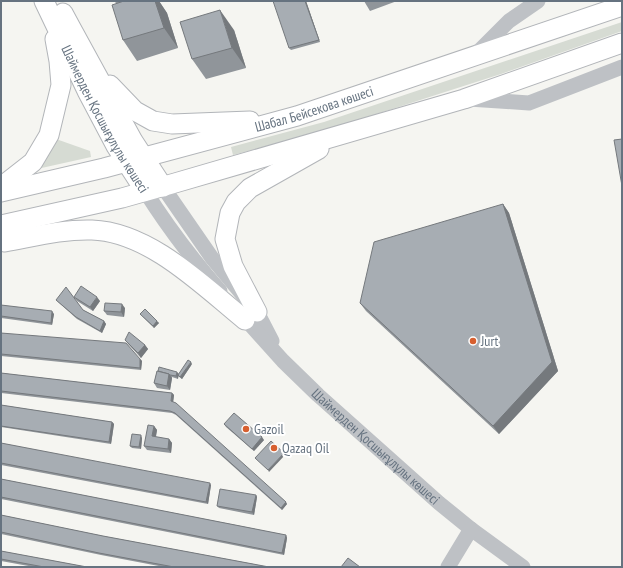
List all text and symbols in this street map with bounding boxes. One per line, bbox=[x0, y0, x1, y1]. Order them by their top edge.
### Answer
street label: Шаймерден Қосшығұлұлы көшесі bbox=[57, 42, 153, 196]
street label: Шабал Бейсекова көшесі bbox=[253, 82, 376, 136]
place label: Jurt bbox=[480, 332, 499, 350]
marker: Jurt bbox=[468, 336, 478, 346]
street label: Шаймерден Қосшығұлұлы көшесі bbox=[308, 385, 444, 508]
place label: Gazoil bbox=[254, 420, 284, 438]
marker: Gazoil bbox=[241, 424, 251, 434]
place label: Qazaq Oil bbox=[282, 439, 330, 457]
marker: Qazaq Oil bbox=[269, 443, 279, 453]

